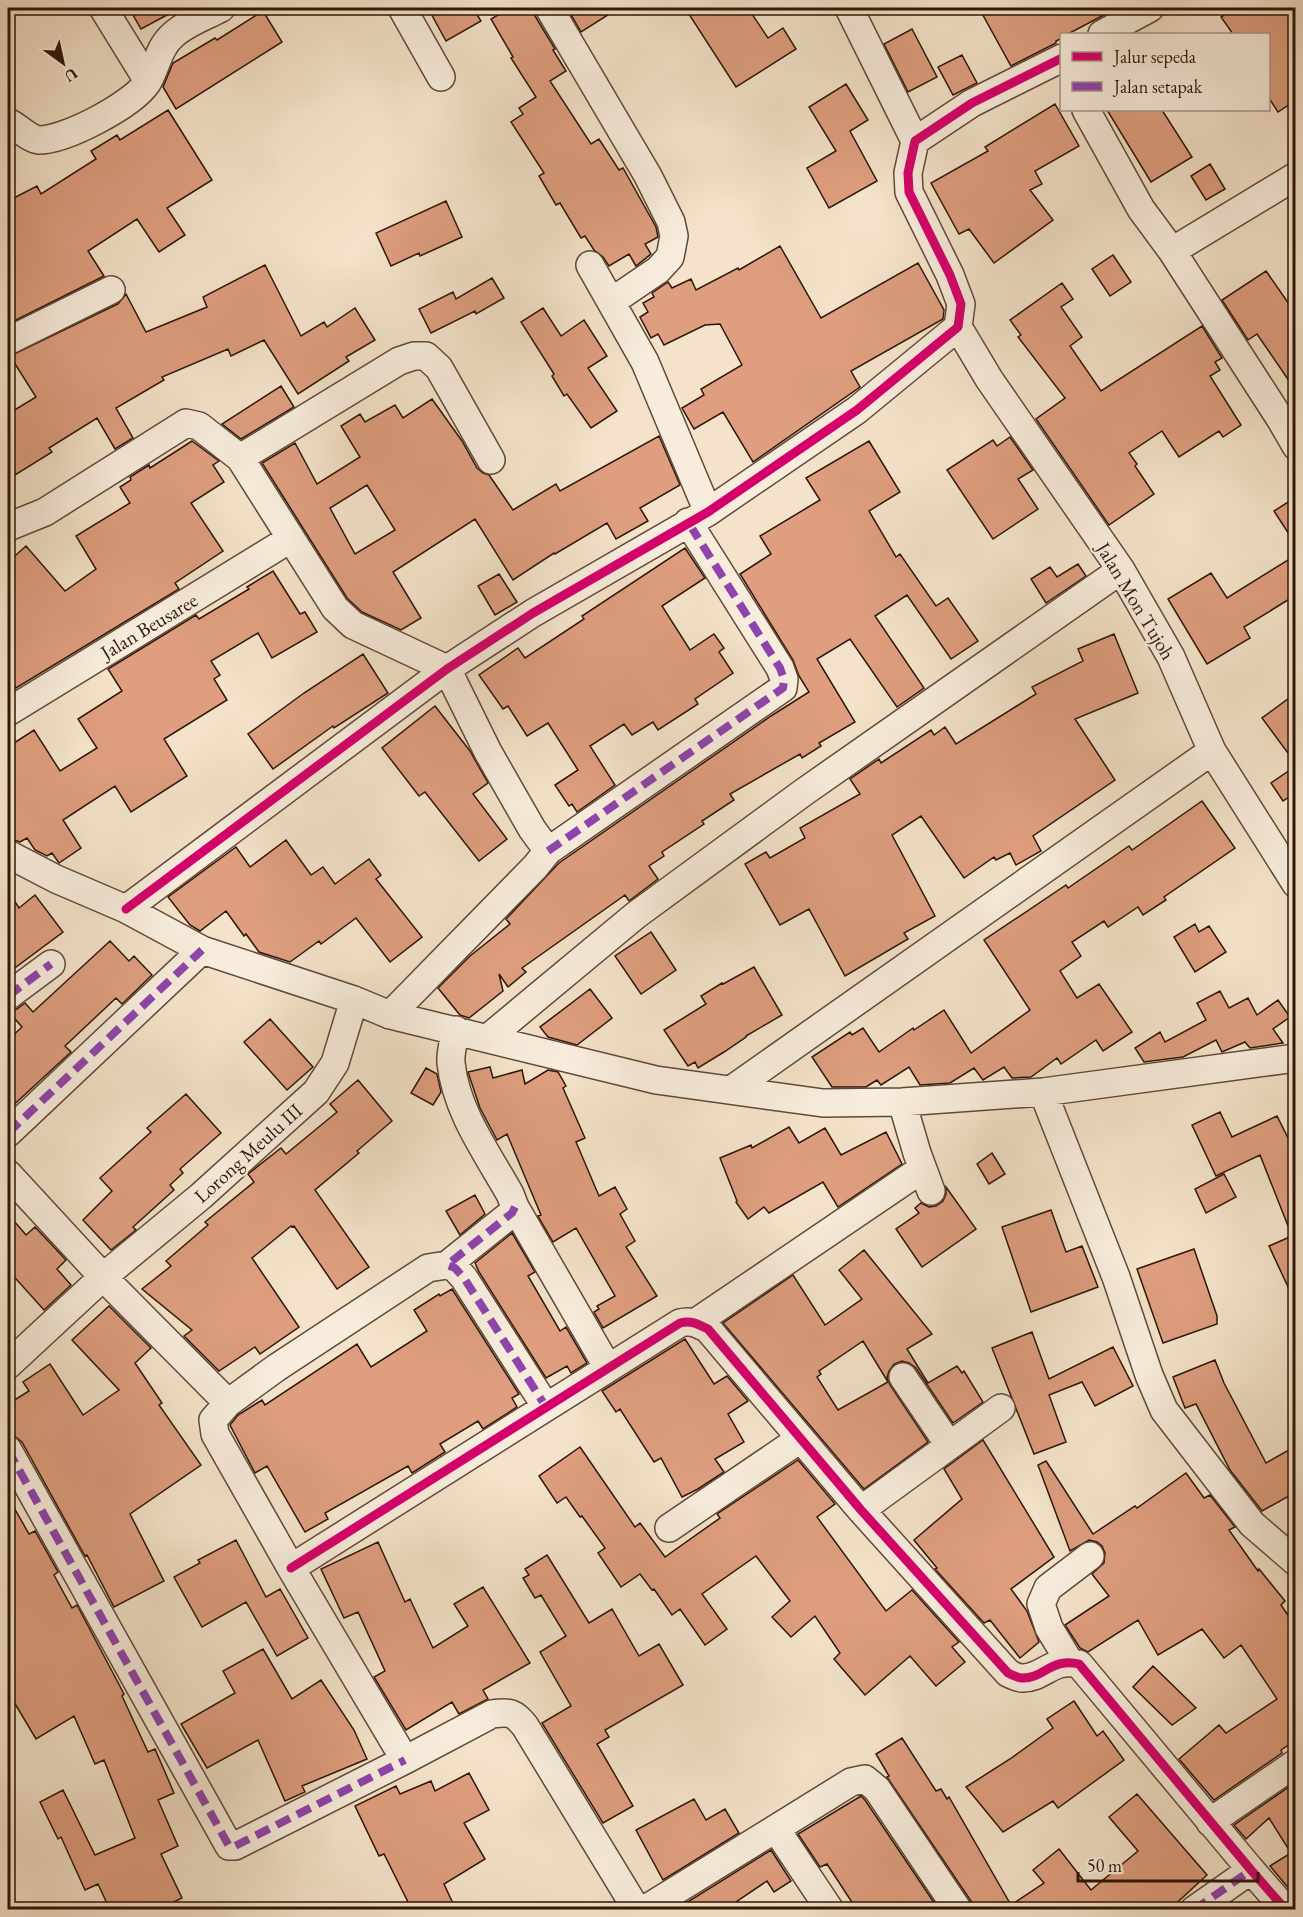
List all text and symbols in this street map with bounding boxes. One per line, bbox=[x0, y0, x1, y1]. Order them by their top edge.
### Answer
north arrow bbox=[33, 33, 93, 93]
legend bbox=[1060, 33, 1270, 111]
text: Jalur sepeda bbox=[1112, 45, 1197, 68]
text: U bbox=[60, 63, 82, 87]
text: Jalan setapak bbox=[1112, 75, 1203, 98]
street label: Jalan Mon Tujoh bbox=[1090, 536, 1181, 665]
street label: Jalan Beusaree bbox=[94, 587, 202, 666]
street label: Lorong Meulu III bbox=[188, 1097, 308, 1209]
scale bar bbox=[1078, 1845, 1258, 1883]
text: 50 m bbox=[1087, 1854, 1122, 1877]

